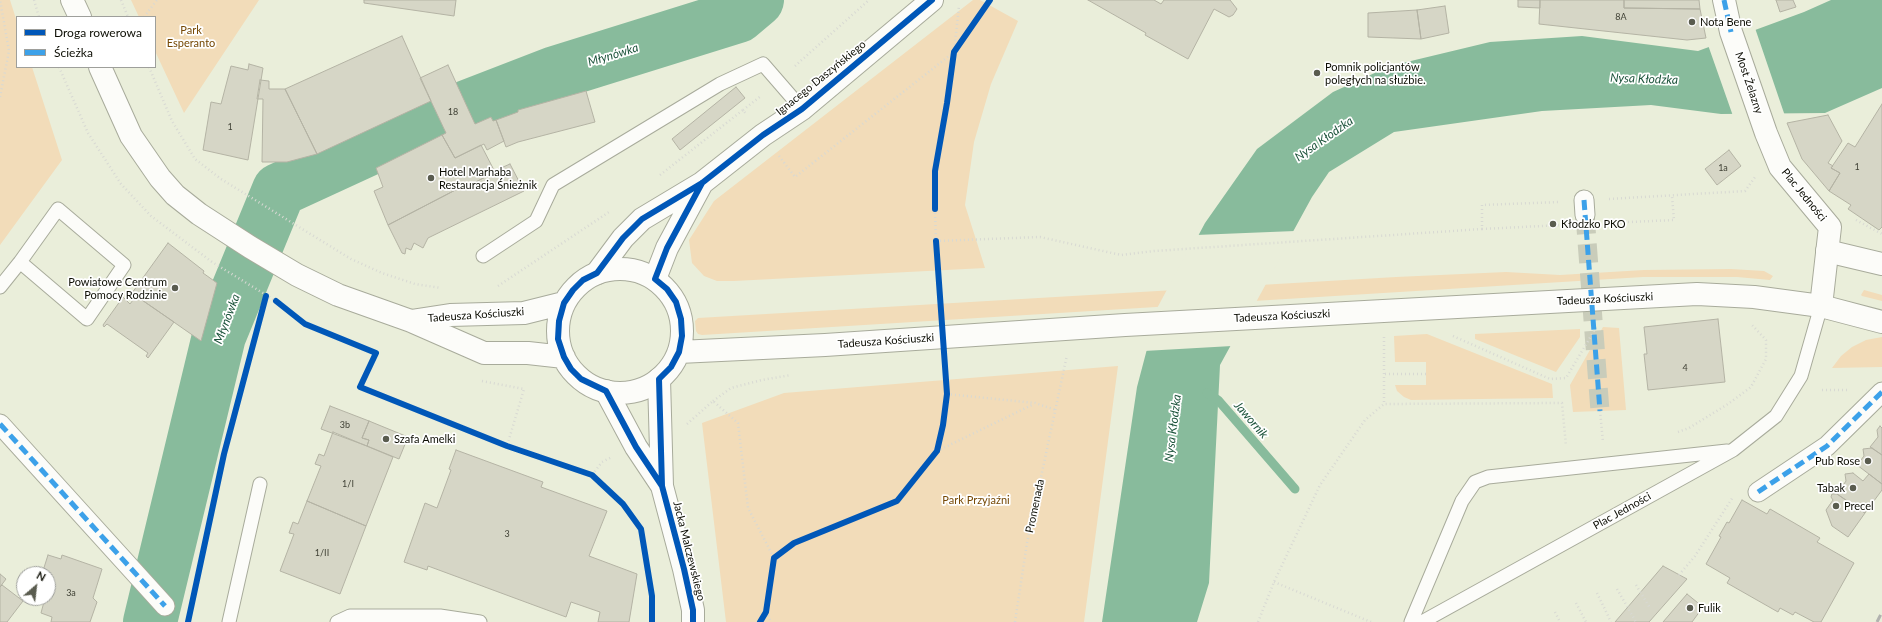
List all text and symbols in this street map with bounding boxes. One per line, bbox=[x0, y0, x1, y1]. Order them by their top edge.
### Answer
house number: 8A bbox=[1615, 12, 1627, 22]
place label: Nota Bene bbox=[1700, 15, 1751, 29]
legend bbox=[16, 16, 156, 68]
marker: Nota Bene bbox=[1687, 17, 1697, 27]
park label: Park Esperanto bbox=[167, 23, 215, 49]
text: Droga rowerowa bbox=[54, 25, 142, 40]
street label: Ignacego Daszyńskiego bbox=[773, 38, 869, 118]
water label: Młynówka bbox=[586, 40, 640, 70]
text: Ścieżka bbox=[54, 45, 93, 60]
street label: Most Żelazny bbox=[1732, 50, 1766, 116]
place label: Pomnik policjantów poległych na służbie. bbox=[1325, 60, 1426, 86]
marker: Pomnik policjantów poległych na służbie. bbox=[1312, 68, 1322, 78]
water label: Nysa Kłodzka bbox=[1610, 71, 1678, 87]
house number: 18 bbox=[448, 107, 458, 117]
water label: Nysa Kłodzka bbox=[1292, 114, 1356, 164]
house number: 1 bbox=[227, 122, 233, 132]
house number: 1 bbox=[1854, 162, 1860, 172]
house number: 1a bbox=[1718, 163, 1728, 173]
place label: Hotel Marhaba Restauracja Śnieżnik bbox=[439, 165, 537, 191]
street label: Plac Jedności bbox=[1779, 166, 1829, 224]
marker: Hotel Marhaba Restauracja Śnieżnik bbox=[426, 173, 436, 183]
place label: Kłodzko PKO bbox=[1561, 217, 1626, 231]
marker: Kłodzko PKO bbox=[1548, 219, 1558, 229]
place label: Powiatowe Centrum Pomocy Rodzinie bbox=[68, 275, 167, 301]
marker: Powiatowe Centrum Pomocy Rodzinie bbox=[170, 283, 180, 293]
street label: Tadeusza Kościuszki bbox=[1556, 290, 1654, 308]
water label: Młynówka bbox=[211, 292, 243, 346]
street label: Tadeusza Kościuszki bbox=[427, 305, 525, 325]
street label: Tadeusza Kościuszki bbox=[1233, 307, 1331, 325]
street label: Tadeusza Kościuszki bbox=[837, 331, 935, 351]
house number: 4 bbox=[1682, 363, 1688, 373]
water label: Nysa Kłodzka bbox=[1162, 393, 1184, 463]
water label: Jawornik bbox=[1231, 399, 1271, 441]
house number: 3b bbox=[340, 420, 350, 430]
place label: Szafa Amelki bbox=[394, 432, 455, 446]
marker: Szafa Amelki bbox=[381, 434, 391, 444]
place label: Pub Rose bbox=[1815, 454, 1860, 468]
marker: Pub Rose bbox=[1863, 456, 1873, 466]
street label: Promenada bbox=[1023, 478, 1047, 534]
house number: 1/I bbox=[342, 479, 354, 489]
place label: Tabak bbox=[1817, 481, 1845, 495]
marker: Tabak bbox=[1848, 483, 1858, 493]
street label: Plac Jedności bbox=[1591, 490, 1653, 532]
park label: Park Przyjaźni bbox=[942, 493, 1010, 507]
place label: Precel bbox=[1844, 499, 1874, 513]
street label: Jacka Malczewskiego bbox=[670, 500, 708, 602]
marker: Precel bbox=[1831, 501, 1841, 511]
house number: 3 bbox=[504, 529, 510, 539]
house number: 1/II bbox=[315, 548, 329, 558]
north arrow bbox=[16, 566, 56, 606]
text: N bbox=[35, 568, 48, 584]
house number: 3a bbox=[66, 588, 76, 598]
place label: Fulik bbox=[1698, 601, 1721, 615]
marker: Fulik bbox=[1685, 603, 1695, 613]

